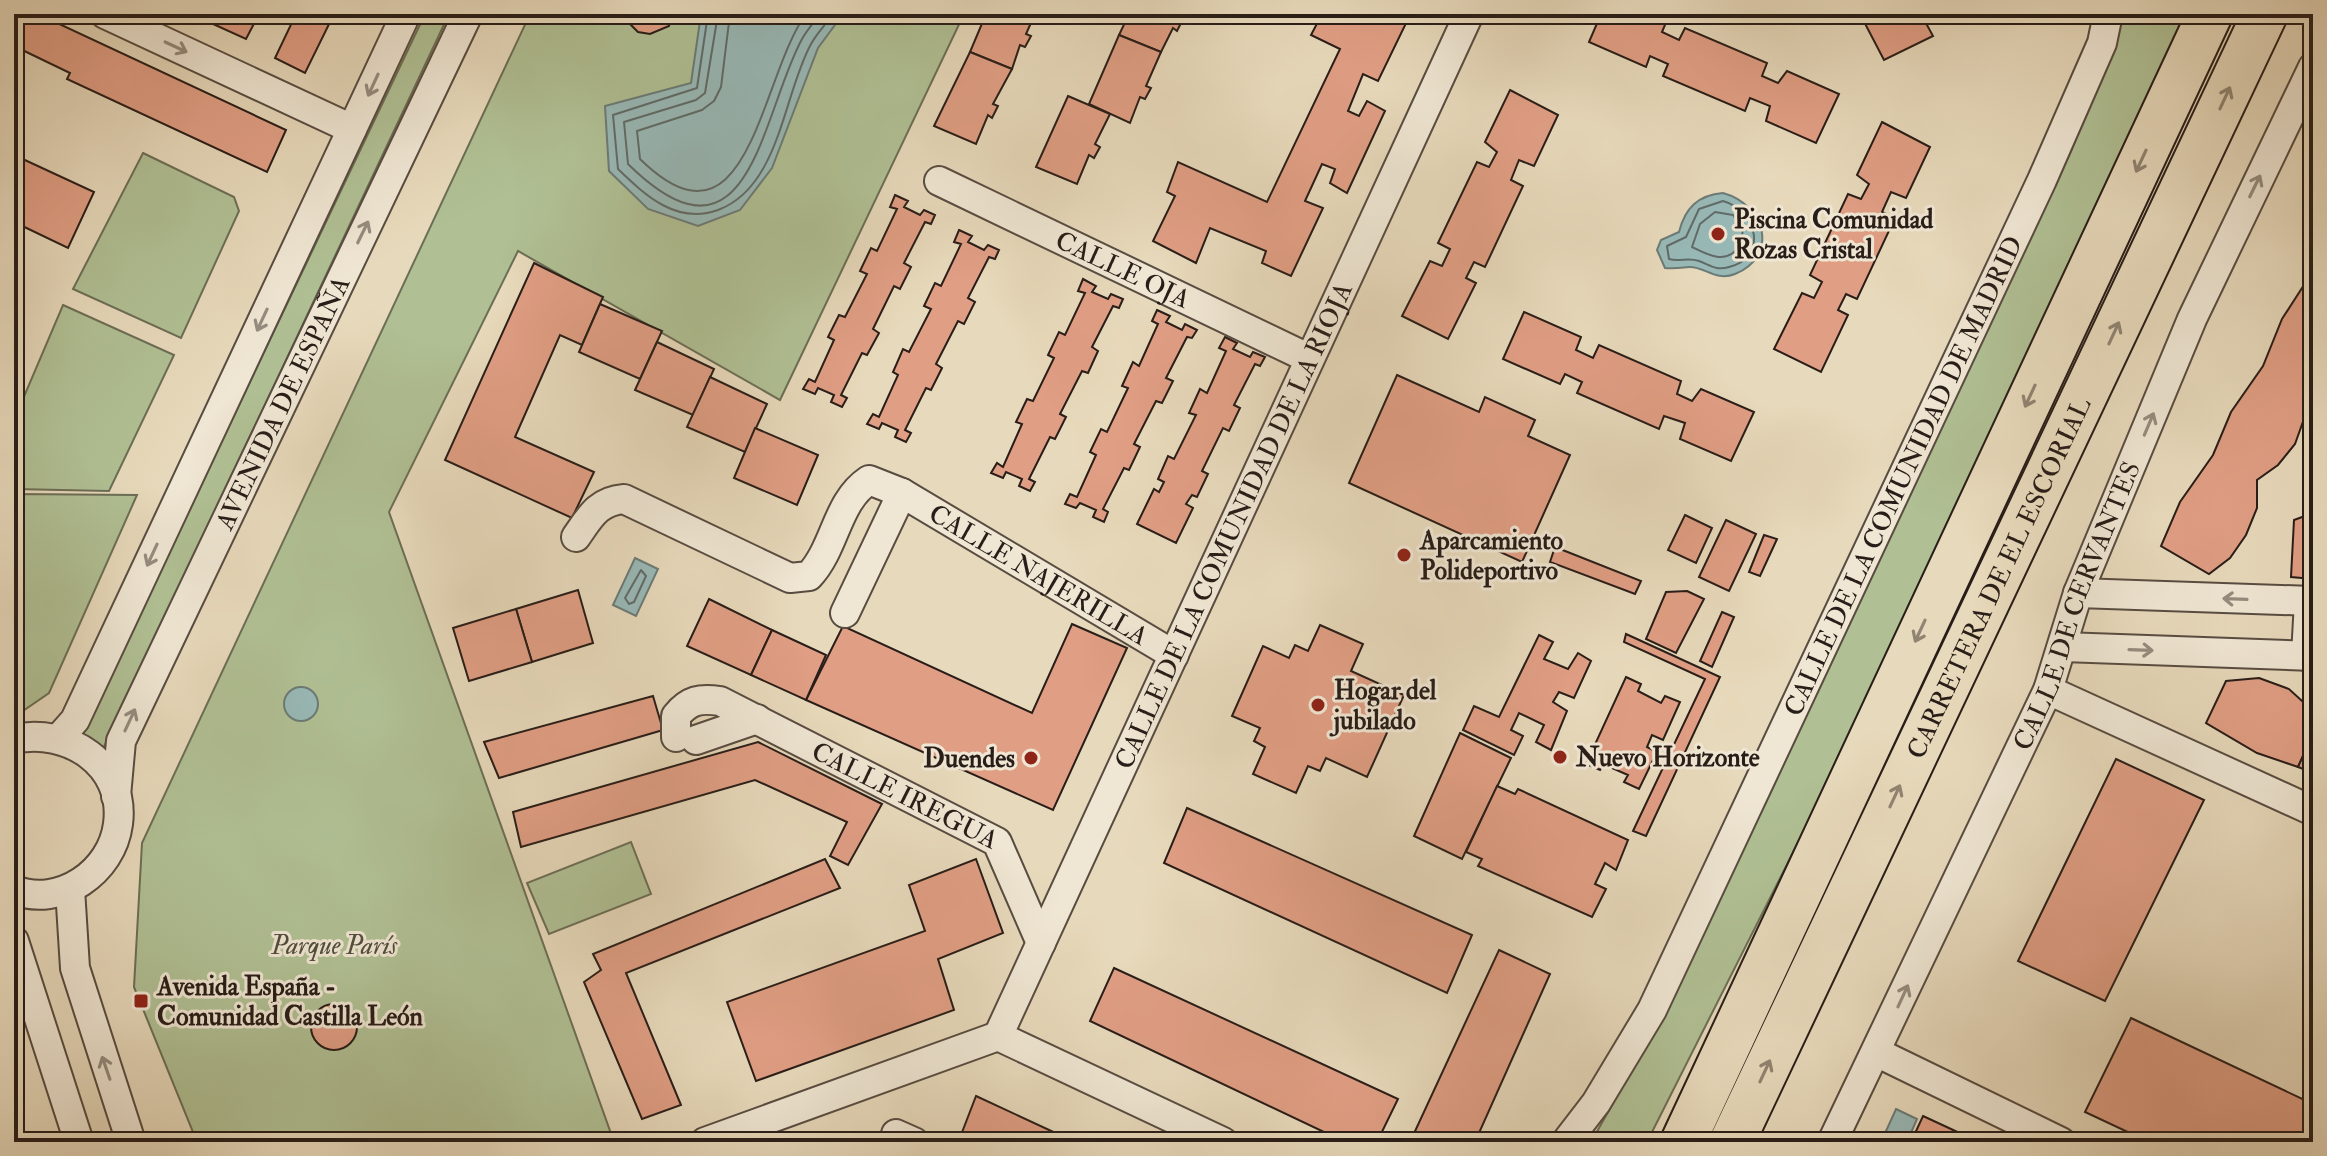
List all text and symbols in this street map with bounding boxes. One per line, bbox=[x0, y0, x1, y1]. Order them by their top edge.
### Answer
one-way arrow bbox=[164, 40, 188, 55]
one-way arrow bbox=[365, 73, 380, 97]
one-way arrow bbox=[2218, 87, 2233, 111]
one-way arrow bbox=[2133, 148, 2148, 172]
one-way arrow bbox=[2248, 175, 2263, 199]
place label: Piscina Comunidad Rozas Cristal bbox=[1734, 204, 1934, 266]
one-way arrow bbox=[356, 221, 371, 245]
street label: CALLE OJA bbox=[1050, 224, 1195, 316]
marker: Piscina Comunidad Rozas Cristal bbox=[1709, 225, 1727, 243]
street label: CALLE DE LA COMUNIDAD DE MADRID bbox=[1777, 231, 2030, 721]
street label: AVENIDA DE ESPAÑA bbox=[209, 271, 358, 536]
street label: CALLE DE LA COMUNIDAD DE LA RIOJA bbox=[1108, 277, 1360, 774]
one-way arrow bbox=[254, 307, 269, 331]
one-way arrow bbox=[2107, 322, 2122, 346]
one-way arrow bbox=[2022, 383, 2037, 407]
street label: CARRETERA DE EL ESCORIAL bbox=[1900, 392, 2099, 764]
one-way arrow bbox=[2142, 412, 2157, 437]
street label: CALLE DE CERVANTES bbox=[2007, 457, 2148, 756]
street label: CALLE NAJERILLA bbox=[923, 498, 1154, 653]
place label: Aparcamiento Polideportivo bbox=[1419, 525, 1564, 588]
one-way arrow bbox=[143, 543, 158, 567]
marker: Aparcamiento Polideportivo bbox=[1395, 546, 1413, 564]
one-way arrow bbox=[2222, 591, 2249, 606]
one-way arrow bbox=[1912, 619, 1927, 643]
one-way arrow bbox=[2127, 643, 2154, 658]
place label: Hogar del jubilado bbox=[1329, 675, 1437, 737]
marker: Hogar del jubilado bbox=[1309, 696, 1327, 714]
one-way arrow bbox=[123, 708, 138, 732]
street label: CALLE IREGUA bbox=[806, 735, 1003, 857]
place label: Nuevo Horizonte bbox=[1575, 742, 1760, 774]
place label: Duendes bbox=[924, 743, 1015, 775]
marker: Nuevo Horizonte bbox=[1551, 748, 1569, 766]
marker: Duendes bbox=[1022, 749, 1040, 767]
one-way arrow bbox=[1888, 785, 1903, 809]
park label: Parque París bbox=[270, 930, 398, 962]
place label: Avenida España - Comunidad Castilla León bbox=[156, 971, 424, 1033]
one-way arrow bbox=[1896, 985, 1911, 1009]
marker: Avenida España - Comunidad Castilla León bbox=[132, 992, 150, 1010]
one-way arrow bbox=[98, 1056, 112, 1081]
one-way arrow bbox=[1758, 1060, 1773, 1084]

